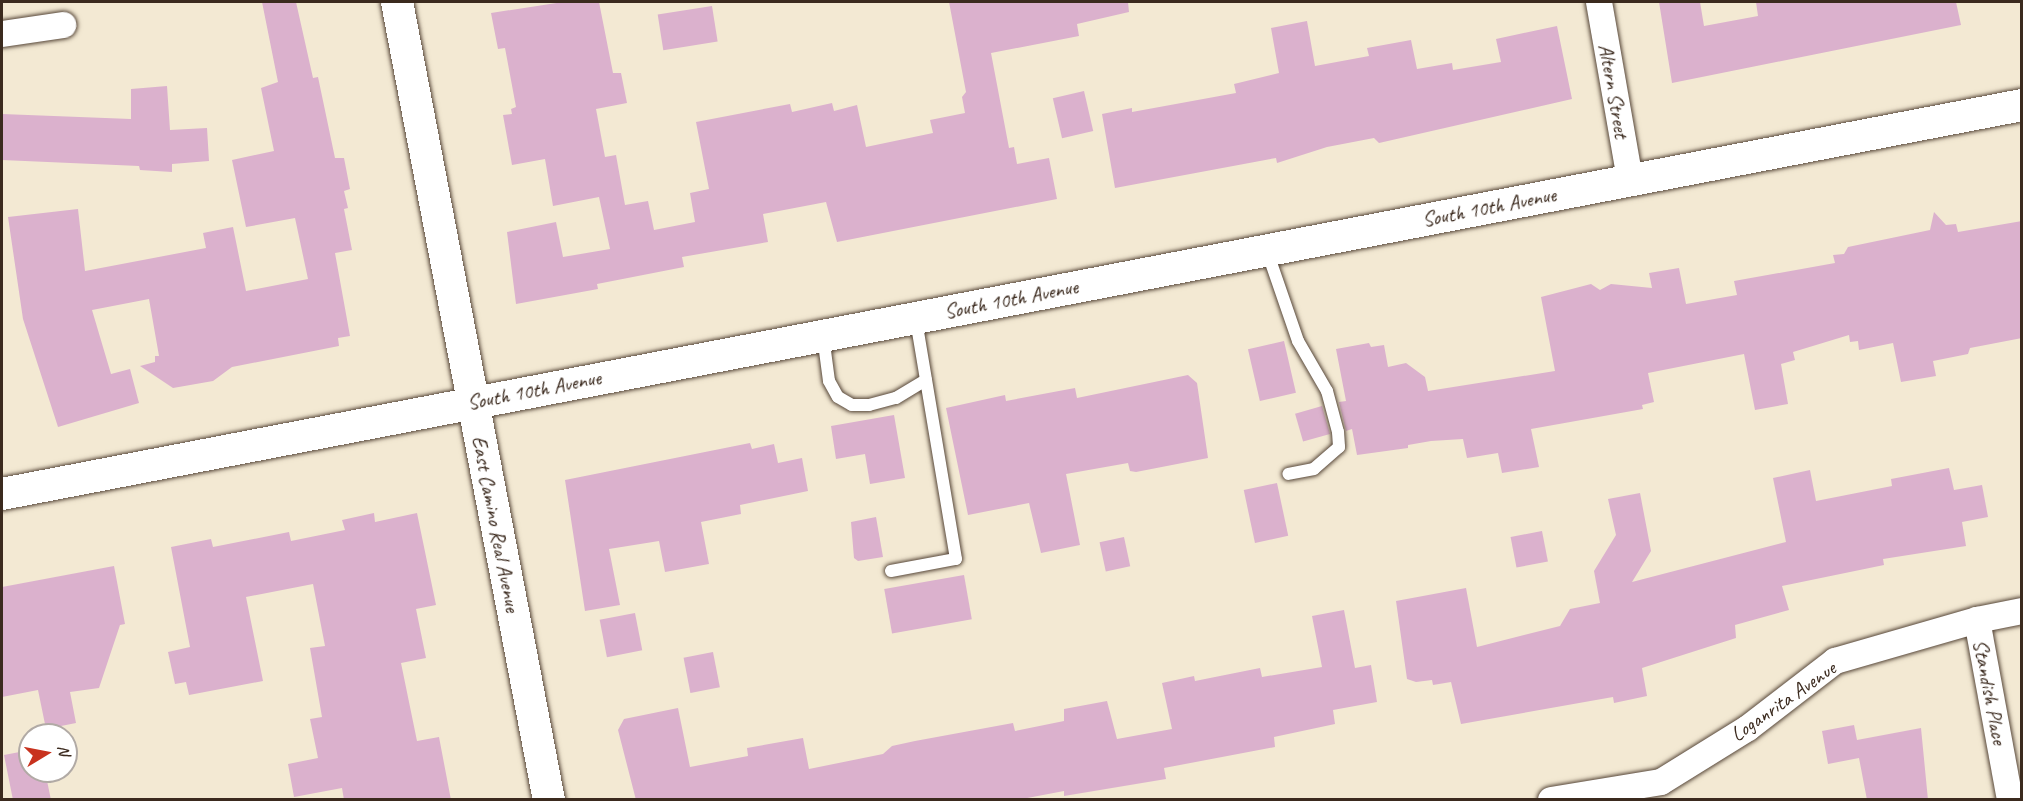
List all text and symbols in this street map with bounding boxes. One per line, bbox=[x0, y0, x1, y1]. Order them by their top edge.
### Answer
street label: Altern Street bbox=[1593, 42, 1635, 140]
street label: South 10th Avenue bbox=[1420, 182, 1558, 232]
street label: South 10th Avenue bbox=[942, 274, 1080, 324]
street label: South 10th Avenue bbox=[465, 365, 603, 415]
street label: East Camino Real Avenue bbox=[467, 434, 525, 614]
street label: Standish Place bbox=[1967, 637, 2013, 747]
street label: Loganrita Avenue bbox=[1726, 656, 1840, 746]
north arrow bbox=[18, 723, 78, 783]
text: N bbox=[53, 744, 74, 757]

